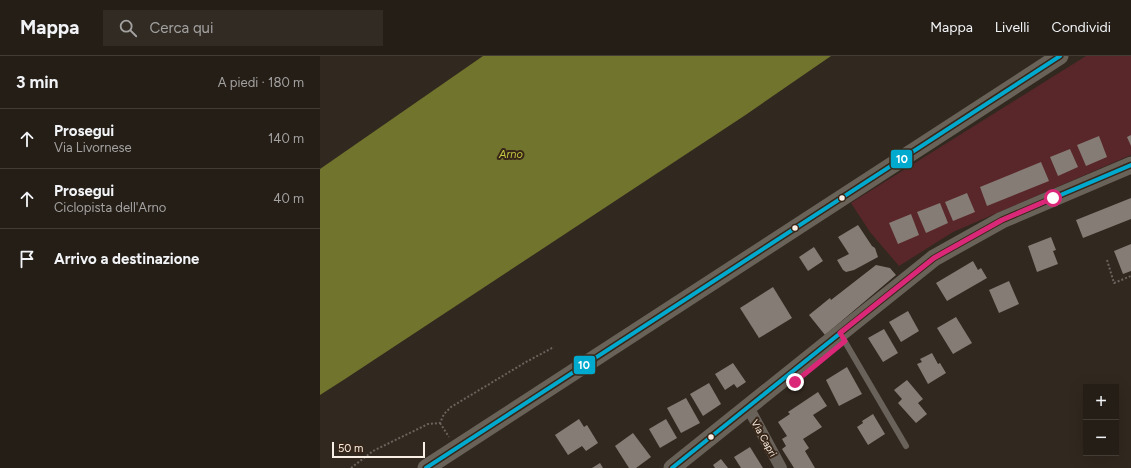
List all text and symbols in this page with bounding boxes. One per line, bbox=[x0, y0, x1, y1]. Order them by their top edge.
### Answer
search box bbox=[103, 10, 383, 46]
text: Mappa bbox=[20, 16, 79, 39]
icon: search bbox=[117, 17, 139, 39]
text: Cerca qui bbox=[149, 19, 213, 37]
text: Mappa bbox=[930, 19, 973, 36]
text: Livelli bbox=[995, 19, 1030, 36]
text: Condividi bbox=[1052, 19, 1111, 36]
text: 3 min bbox=[16, 72, 58, 92]
text: A piedi · 180 m bbox=[218, 75, 304, 90]
text: Prosegui bbox=[54, 122, 114, 140]
icon: ahead bbox=[16, 128, 38, 150]
text: 140 m bbox=[268, 131, 304, 146]
text: Via Livornese bbox=[54, 140, 132, 155]
water label: Arno bbox=[498, 148, 523, 161]
line badge: 10 bbox=[890, 149, 913, 169]
text: 10 bbox=[896, 153, 908, 166]
text: Prosegui bbox=[54, 182, 114, 200]
icon: ahead bbox=[16, 188, 38, 210]
route start bbox=[1044, 189, 1062, 207]
text: 40 m bbox=[273, 191, 304, 206]
unlabelled marker bbox=[837, 193, 847, 203]
text: Ciclopista dell'Arno bbox=[54, 200, 166, 215]
unlabelled marker bbox=[790, 223, 800, 233]
icon: arrive bbox=[16, 248, 38, 270]
text: Arrivo a destinazione bbox=[54, 250, 199, 268]
line badge: 10 bbox=[573, 355, 596, 375]
text: 10 bbox=[578, 359, 590, 372]
route end bbox=[786, 373, 804, 391]
map controls bbox=[1083, 384, 1119, 456]
button: + bbox=[1083, 384, 1119, 420]
street label: Via Capri bbox=[748, 417, 780, 459]
button: − bbox=[1083, 420, 1119, 456]
unlabelled marker bbox=[706, 432, 716, 442]
scale bar bbox=[332, 440, 425, 459]
text: 50 m bbox=[338, 442, 363, 455]

